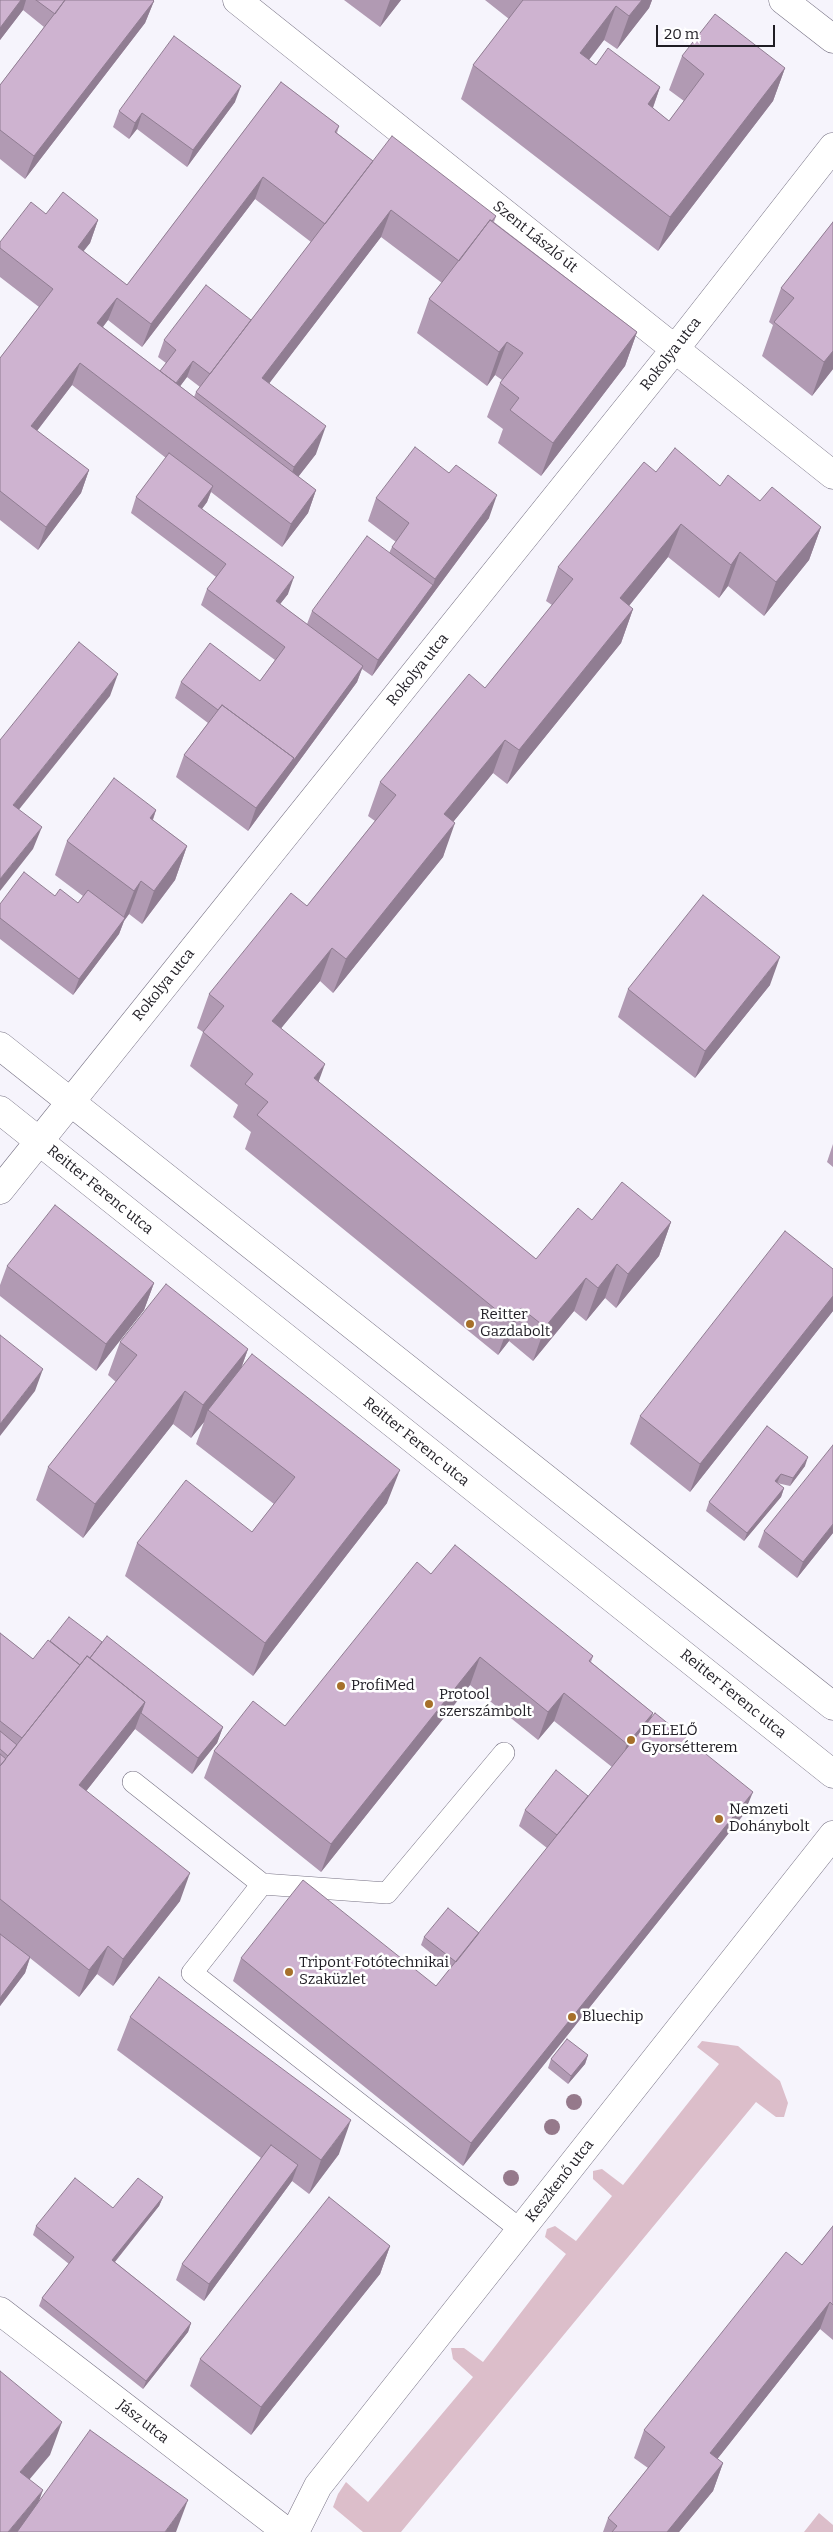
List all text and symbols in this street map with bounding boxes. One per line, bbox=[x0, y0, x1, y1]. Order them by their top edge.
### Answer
scale bar bbox=[658, 15, 777, 47]
text: 20 m bbox=[664, 25, 699, 43]
street label: Szent László út bbox=[489, 197, 581, 277]
street label: Rokolya utca bbox=[637, 314, 705, 394]
street label: Rokolya utca bbox=[383, 630, 453, 710]
street label: Rokolya utca bbox=[129, 945, 199, 1025]
street label: Reitter Ferenc utca bbox=[43, 1142, 157, 1238]
place label: Reitter Gazdabolt bbox=[480, 1306, 550, 1341]
marker: Reitter Gazdabolt bbox=[464, 1318, 476, 1330]
street label: Reitter Ferenc utca bbox=[359, 1394, 473, 1490]
street label: Reitter Ferenc utca bbox=[676, 1646, 790, 1742]
place label: ProfiMed bbox=[351, 1677, 415, 1695]
marker: ProfiMed bbox=[335, 1680, 347, 1692]
place label: Protool szerszámbolt bbox=[439, 1686, 532, 1721]
marker: Protool szerszámbolt bbox=[423, 1698, 435, 1710]
place label: DELELŐ Gyorsétterem bbox=[641, 1722, 738, 1757]
marker: DELELŐ Gyorsétterem bbox=[625, 1734, 637, 1746]
place label: Nemzeti Dohánybolt bbox=[729, 1801, 810, 1836]
marker: Nemzeti Dohánybolt bbox=[713, 1813, 725, 1825]
place label: Tripont Fotótechnikai Szaküzlet bbox=[299, 1954, 449, 1989]
marker: Tripont Fotótechnikai Szaküzlet bbox=[283, 1966, 295, 1978]
place label: Bluechip bbox=[582, 2008, 643, 2026]
marker: Bluechip bbox=[566, 2011, 578, 2023]
street label: Keszkenő utca bbox=[522, 2136, 598, 2226]
street label: Jász utca bbox=[114, 2396, 172, 2448]

